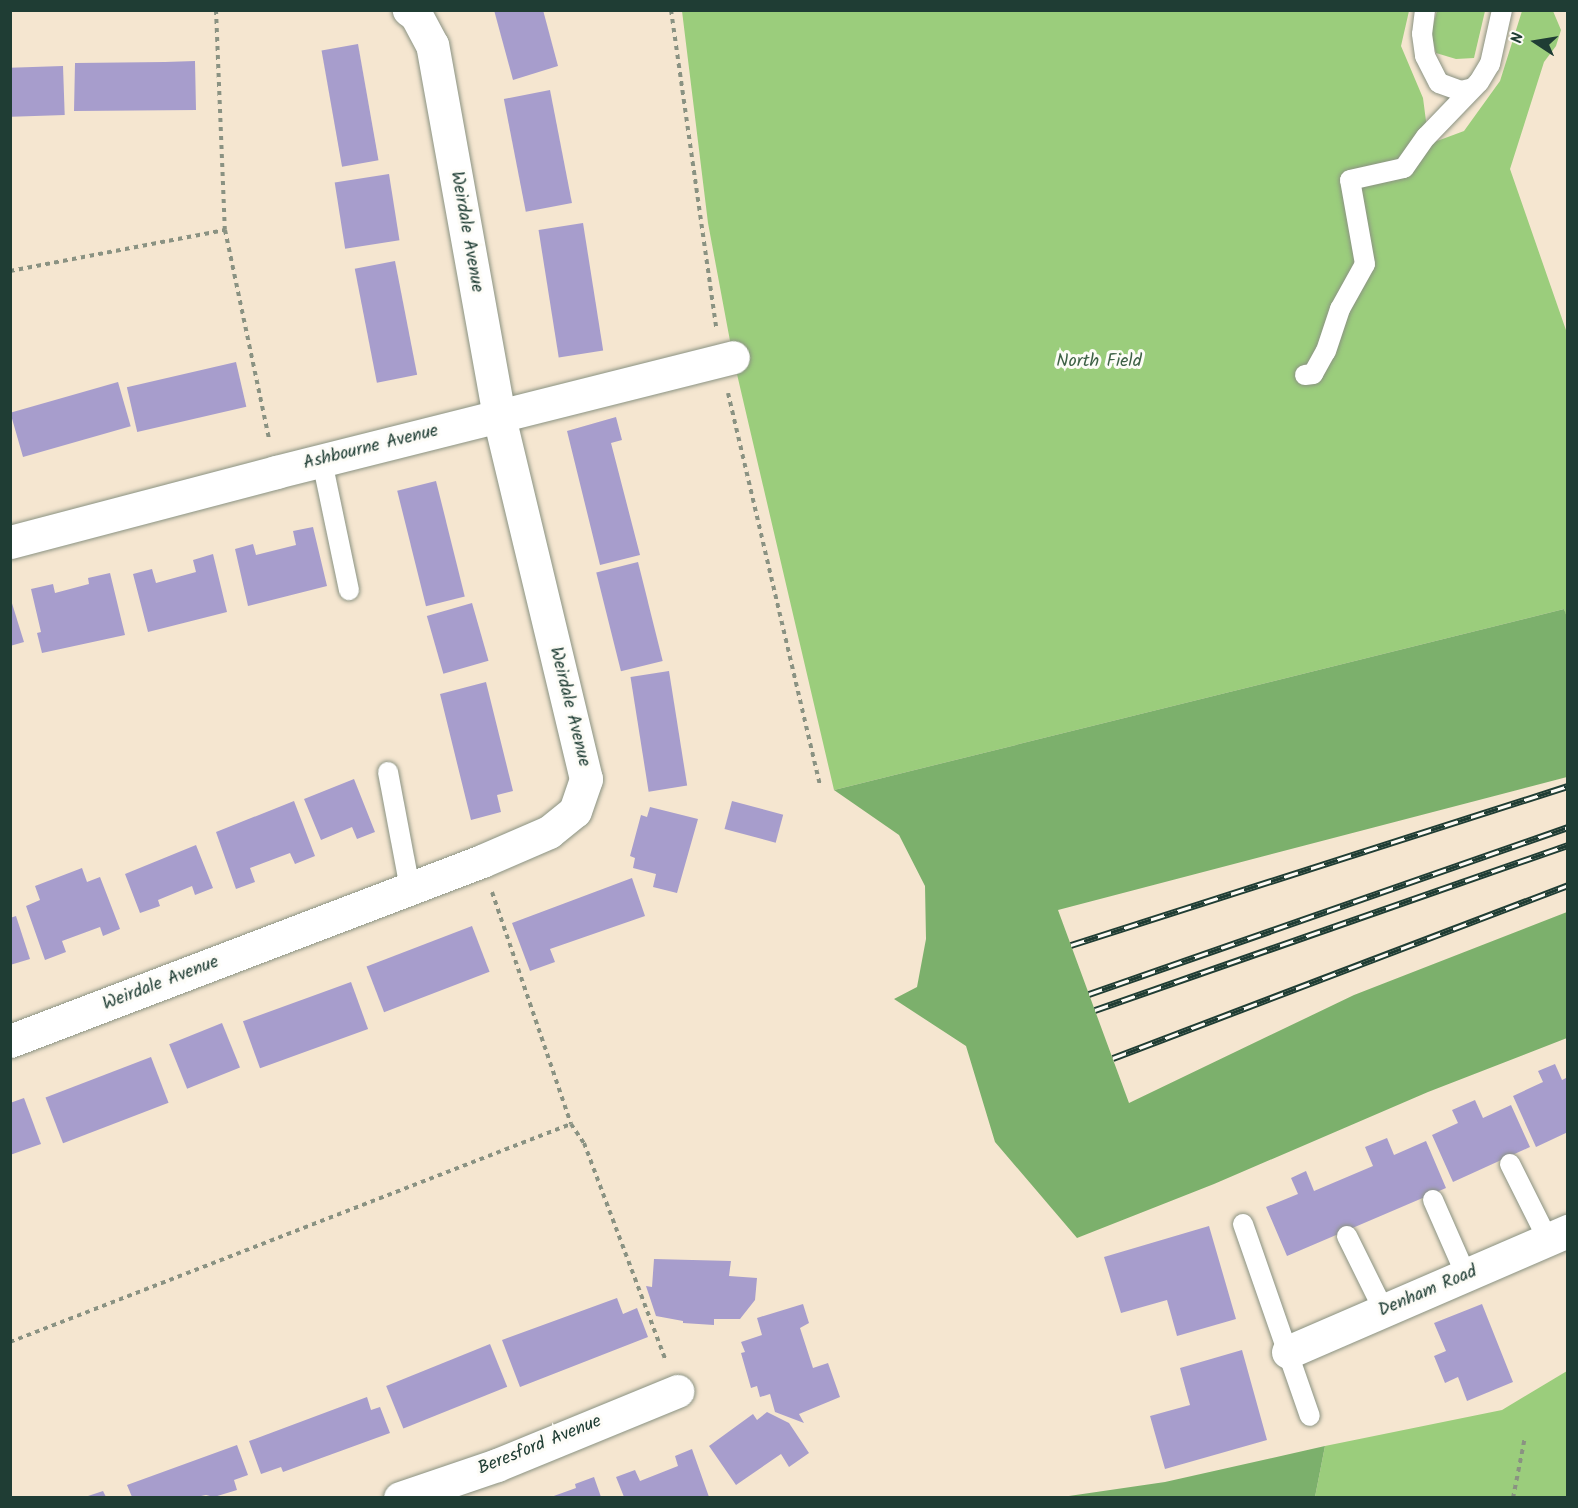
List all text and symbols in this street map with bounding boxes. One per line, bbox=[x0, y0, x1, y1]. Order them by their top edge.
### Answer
north arrow bbox=[1506, 12, 1566, 72]
text: N bbox=[1505, 31, 1531, 46]
street label: Weirdale Avenue bbox=[445, 170, 487, 294]
park label: North Field bbox=[1056, 351, 1142, 373]
street label: Ashbourne Avenue bbox=[301, 421, 441, 475]
street label: Weirdale Avenue bbox=[544, 645, 594, 769]
street label: Weirdale Avenue bbox=[100, 952, 222, 1016]
street label: Denham Road bbox=[1375, 1262, 1481, 1322]
street label: Beresford Avenue bbox=[475, 1411, 605, 1481]

